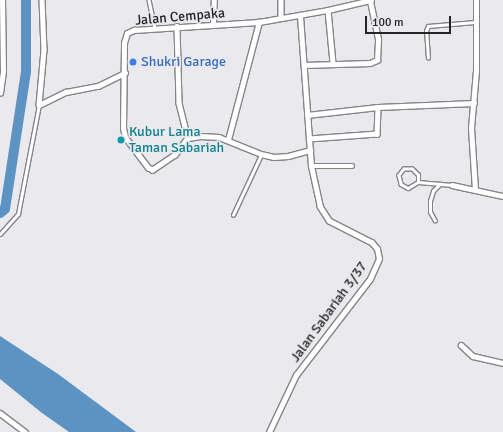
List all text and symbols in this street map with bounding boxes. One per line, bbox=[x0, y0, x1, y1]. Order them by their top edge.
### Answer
street label: Jalan Cempaka bbox=[134, 5, 226, 29]
scale bar bbox=[367, 8, 453, 34]
text: 100 m bbox=[372, 15, 404, 30]
place label: Shukri Garage bbox=[141, 54, 226, 70]
marker: Shukri Garage bbox=[128, 57, 138, 67]
place label: Kubur Lama Taman Sabariah bbox=[129, 124, 224, 156]
marker: Kubur Lama Taman Sabariah bbox=[116, 135, 126, 145]
street label: Jalan Sabariah 3/37 bbox=[287, 259, 371, 365]

